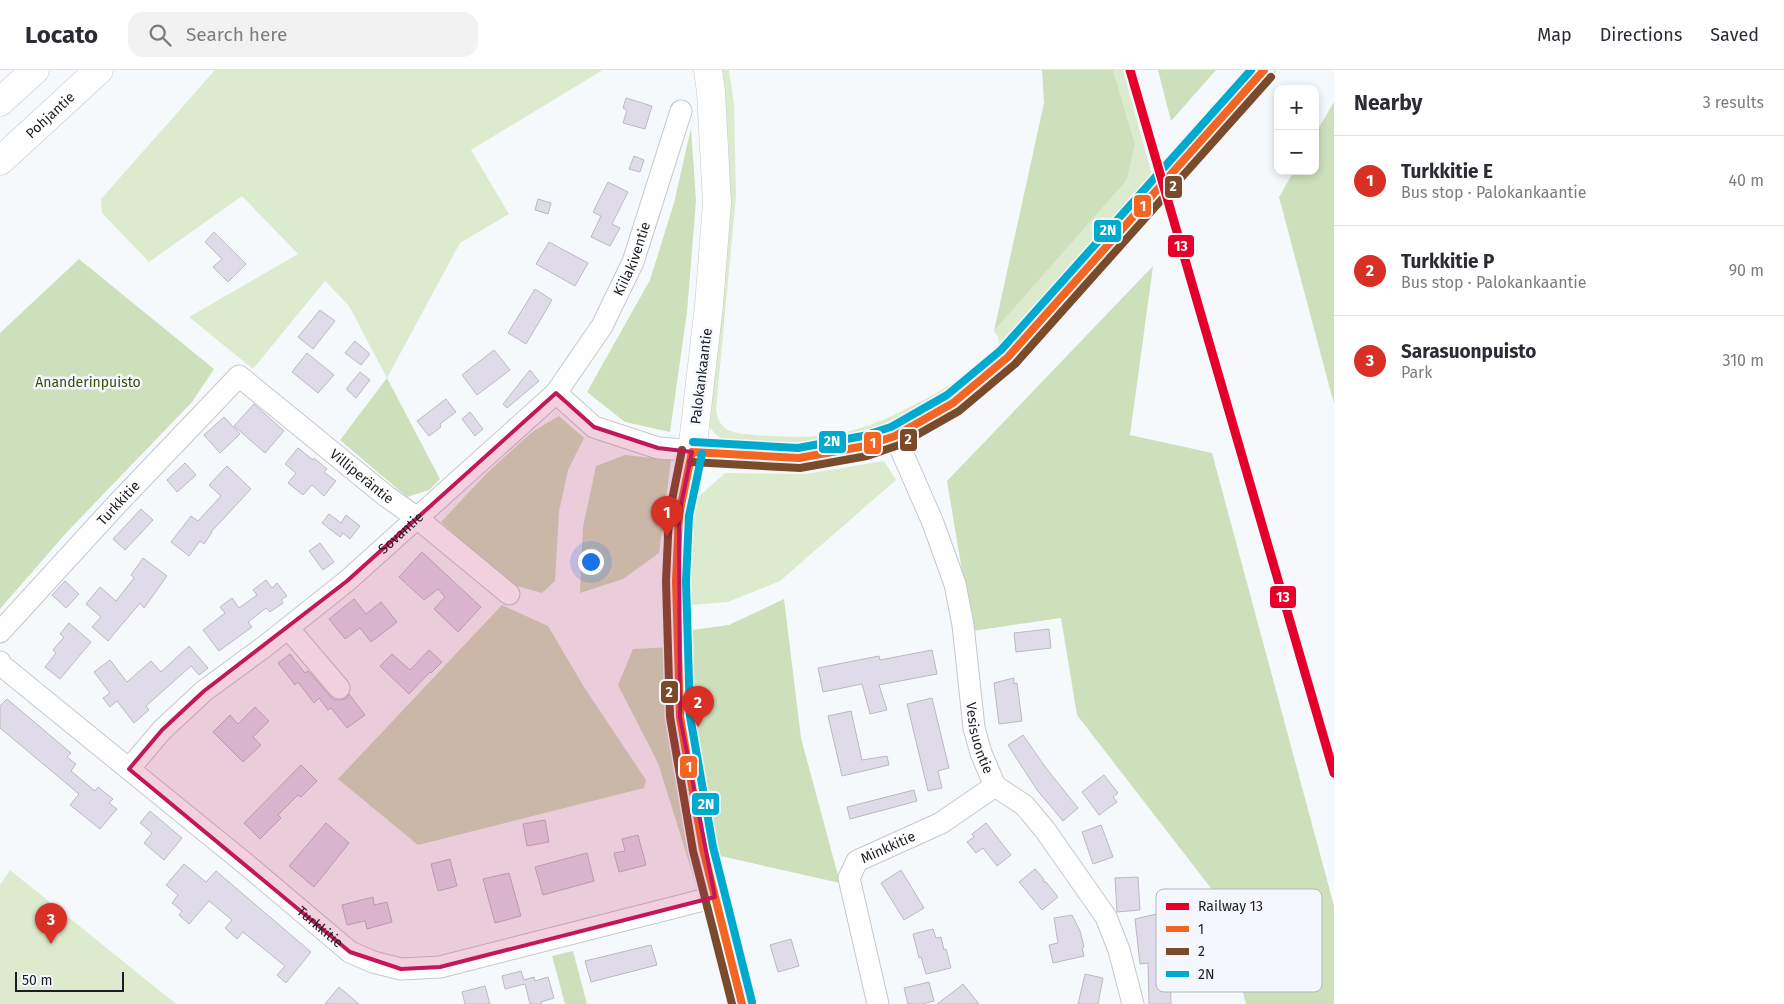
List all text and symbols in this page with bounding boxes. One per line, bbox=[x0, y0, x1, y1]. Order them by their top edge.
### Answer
search box bbox=[128, 12, 478, 57]
text: Locato bbox=[25, 21, 98, 49]
icon: search bbox=[146, 21, 174, 49]
text: Search here bbox=[186, 23, 287, 46]
text: Map bbox=[1537, 24, 1572, 46]
text: Directions bbox=[1600, 24, 1682, 46]
text: Saved bbox=[1710, 24, 1759, 46]
map controls bbox=[1274, 85, 1319, 175]
button: + bbox=[1274, 85, 1319, 130]
street label: Pohjantie bbox=[22, 89, 78, 142]
text: Nearby bbox=[1354, 90, 1422, 116]
text: 3 results bbox=[1703, 93, 1764, 112]
button: − bbox=[1274, 130, 1319, 175]
text: Turkkitie E bbox=[1401, 160, 1493, 183]
text: 1 bbox=[1366, 171, 1374, 190]
text: 40 m bbox=[1729, 171, 1764, 190]
line badge: 2 bbox=[1164, 175, 1183, 199]
text: 2 bbox=[1169, 178, 1177, 195]
text: Bus stop · Palokankaantie bbox=[1401, 183, 1587, 202]
line badge: 1 bbox=[1133, 194, 1152, 218]
text: 1 bbox=[1140, 198, 1146, 215]
line badge: 2N bbox=[1093, 219, 1122, 243]
street label: Kiilakiventie bbox=[610, 220, 654, 299]
text: 2N bbox=[1100, 222, 1116, 239]
line badge: 13 bbox=[1167, 234, 1195, 258]
text: 13 bbox=[1174, 238, 1188, 255]
text: Turkkitie P bbox=[1401, 250, 1494, 273]
text: 2 bbox=[1366, 261, 1374, 280]
text: 90 m bbox=[1729, 261, 1764, 280]
text: Bus stop · Palokankaantie bbox=[1401, 273, 1587, 292]
street label: Palokankaantie bbox=[687, 327, 716, 425]
text: Sarasuonpuisto bbox=[1401, 340, 1536, 363]
text: 3 bbox=[1366, 351, 1374, 370]
text: 310 m bbox=[1723, 351, 1764, 370]
text: Park bbox=[1401, 363, 1433, 382]
park label: Ananderinpuisto bbox=[35, 374, 141, 391]
line badge: 2 bbox=[899, 428, 918, 452]
line badge: 2N bbox=[818, 430, 847, 454]
line badge: 1 bbox=[863, 431, 882, 455]
text: 2 bbox=[904, 431, 912, 448]
text: 2N bbox=[824, 433, 840, 450]
text: 1 bbox=[870, 435, 876, 452]
street label: Villiperäntie bbox=[326, 446, 397, 508]
street label: Turkkitie bbox=[94, 477, 144, 529]
pin: 1 bbox=[651, 496, 683, 537]
street label: Sovantie bbox=[375, 508, 427, 558]
your location bbox=[578, 549, 604, 575]
line badge: 13 bbox=[1269, 585, 1297, 609]
text: 13 bbox=[1276, 589, 1290, 606]
line badge: 2 bbox=[660, 680, 679, 704]
text: 2 bbox=[665, 684, 673, 701]
pin: 2 bbox=[682, 686, 714, 727]
street label: Vesisuontie bbox=[962, 701, 997, 776]
line badge: 1 bbox=[679, 755, 698, 779]
text: 1 bbox=[686, 759, 692, 776]
line badge: 2N bbox=[691, 792, 720, 816]
text: 2N bbox=[698, 796, 714, 813]
street label: Minkkitie bbox=[858, 828, 918, 867]
legend bbox=[1156, 889, 1322, 992]
text: Railway 13 bbox=[1198, 898, 1263, 915]
pin: 3 bbox=[35, 903, 67, 944]
street label: Turkkitie bbox=[293, 903, 346, 952]
text: 1 bbox=[1198, 921, 1204, 938]
text: 2 bbox=[1198, 943, 1205, 960]
text: 2N bbox=[1198, 966, 1215, 983]
scale bar bbox=[15, 969, 124, 992]
text: 50 m bbox=[22, 972, 53, 989]

